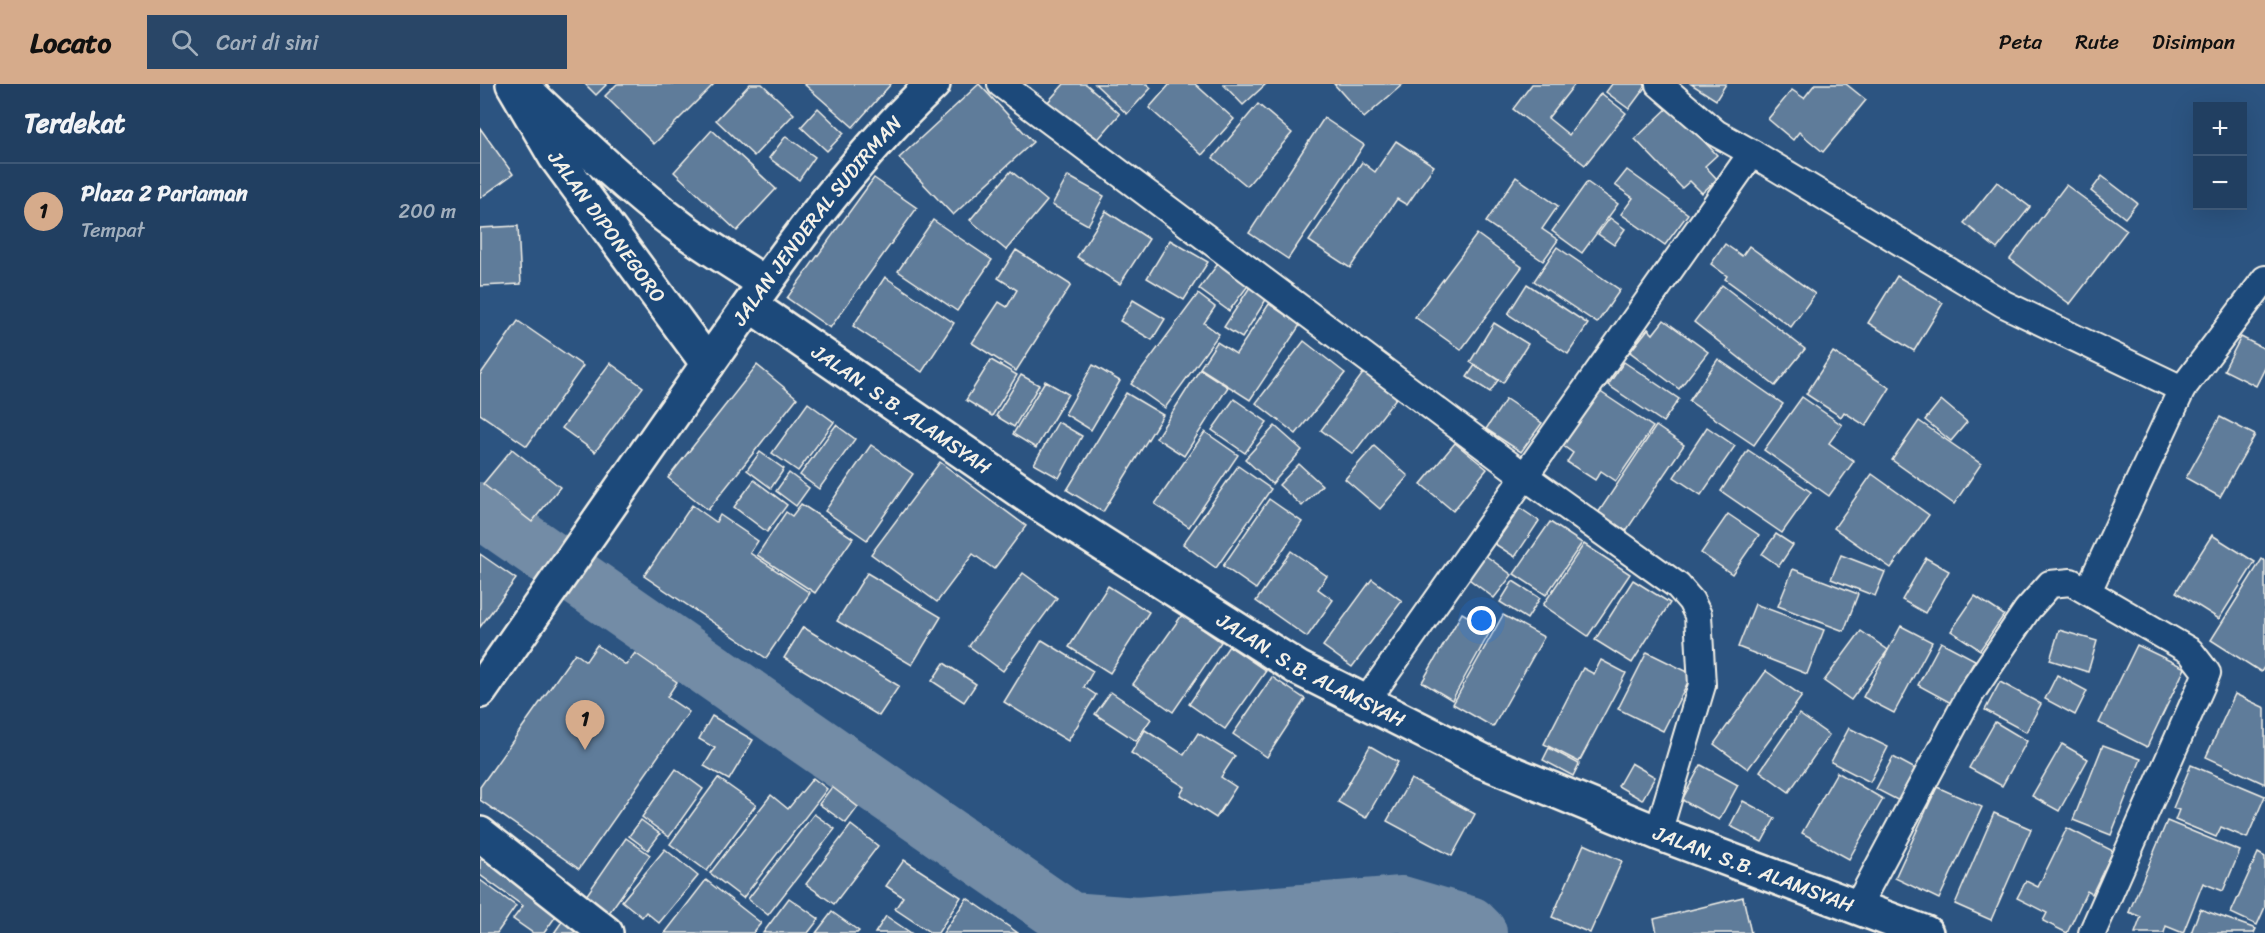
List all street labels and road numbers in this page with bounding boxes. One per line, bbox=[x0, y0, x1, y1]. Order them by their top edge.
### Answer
street label: JALAN JENDERAL SUDIRMAN bbox=[722, 107, 911, 334]
street label: JALAN DIPONEGORO bbox=[538, 142, 675, 311]
street label: JALAN. S.B. ALAMSYAH bbox=[804, 334, 999, 484]
street label: JALAN. S.B. ALAMSYAH bbox=[1209, 603, 1412, 737]
street label: JALAN. S.B. ALAMSYAH bbox=[1647, 815, 1859, 922]

